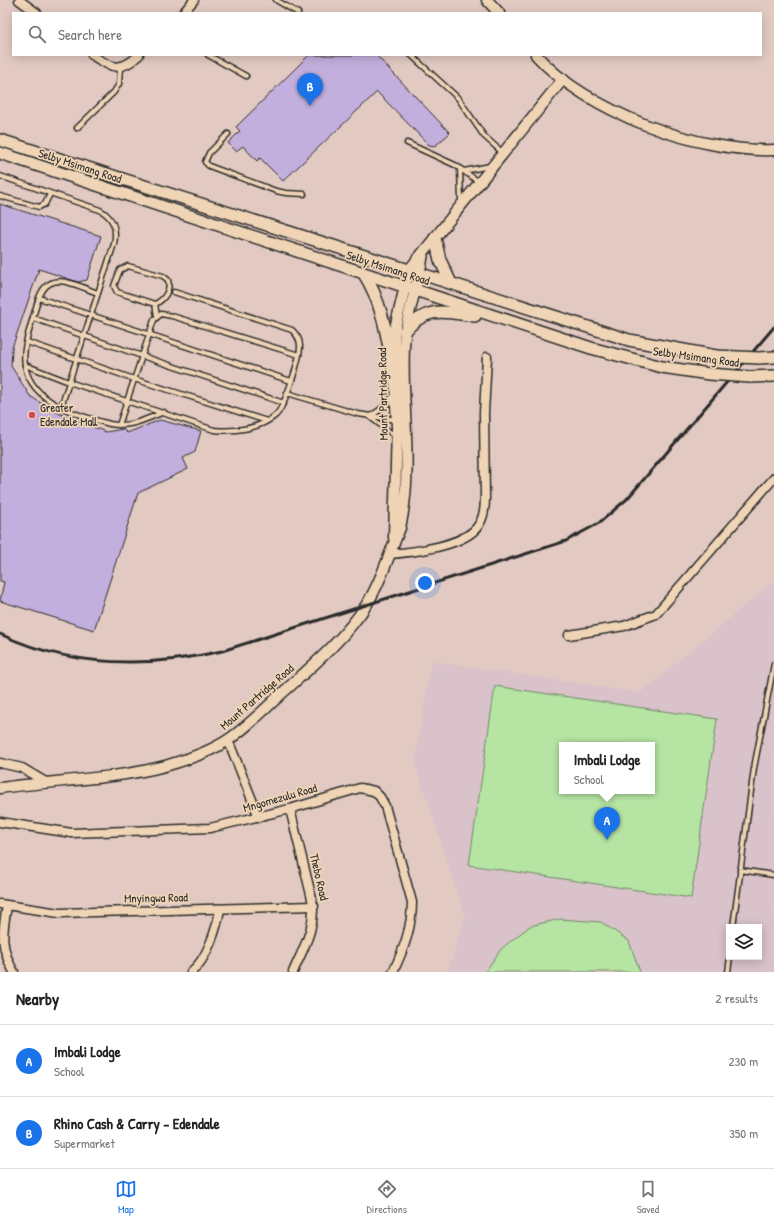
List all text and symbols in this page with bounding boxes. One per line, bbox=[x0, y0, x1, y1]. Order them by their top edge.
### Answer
search box bbox=[12, 12, 762, 56]
icon: search bbox=[26, 23, 48, 45]
text: Search here bbox=[58, 24, 122, 45]
pin: B bbox=[297, 73, 323, 106]
street label: Selby Msimang Road bbox=[36, 144, 124, 187]
street label: Selby Msimang Road bbox=[344, 246, 432, 289]
street label: Selby Msimang Road bbox=[652, 342, 741, 371]
street label: Mount Partridge Road bbox=[373, 347, 392, 441]
place label: Greater Edendale Mall bbox=[40, 399, 98, 430]
marker: Greater Edendale Mall bbox=[27, 410, 37, 420]
your location bbox=[415, 573, 435, 593]
street label: Mount Partridge Road bbox=[216, 660, 298, 733]
popup bbox=[559, 742, 655, 794]
text: Imbali Lodge bbox=[574, 749, 640, 770]
text: School bbox=[574, 770, 604, 788]
street label: Mngomezulu Road bbox=[241, 779, 319, 816]
pin: A bbox=[594, 807, 620, 840]
street label: Thebo Road bbox=[306, 852, 333, 902]
street label: Mnyingwa Road bbox=[124, 888, 188, 907]
map controls bbox=[726, 924, 762, 960]
button: layers bbox=[726, 924, 762, 960]
text: Nearby bbox=[16, 987, 59, 1010]
text: 2 results bbox=[716, 989, 758, 1007]
text: Imbali Lodge bbox=[54, 1041, 121, 1062]
text: A bbox=[26, 1052, 32, 1070]
text: 230 m bbox=[728, 1052, 758, 1070]
text: School bbox=[54, 1062, 84, 1080]
text: Rhino Cash & Carry - Edendale bbox=[54, 1113, 220, 1134]
text: B bbox=[26, 1124, 32, 1142]
text: 350 m bbox=[729, 1124, 758, 1142]
text: Supermarket bbox=[54, 1134, 115, 1152]
tab: Map bbox=[115, 1178, 137, 1216]
tab: Directions bbox=[367, 1178, 407, 1216]
tab: Saved bbox=[637, 1178, 659, 1216]

